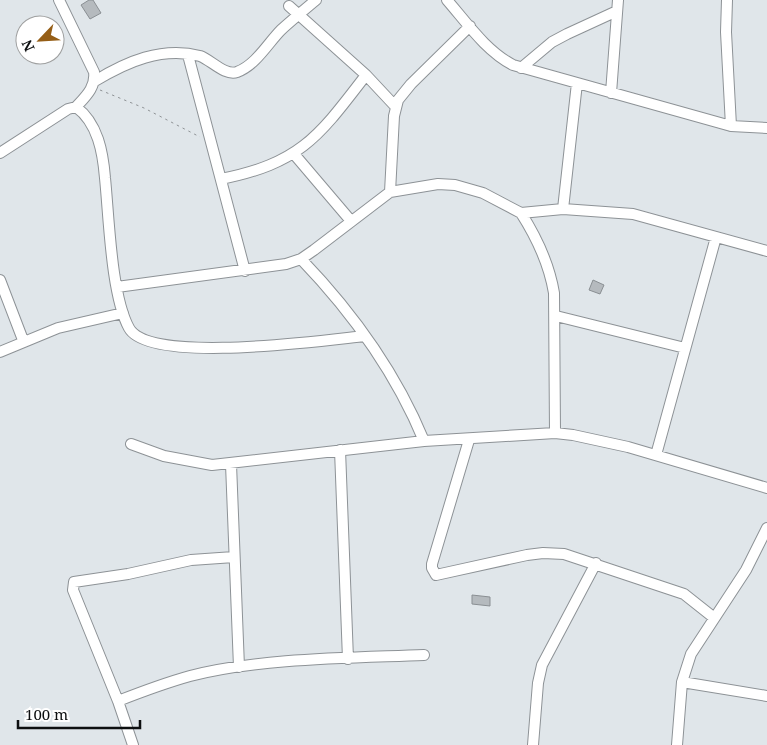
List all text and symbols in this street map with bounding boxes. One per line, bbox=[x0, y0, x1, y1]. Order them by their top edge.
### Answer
north arrow bbox=[15, 15, 65, 65]
text: N bbox=[17, 37, 39, 55]
scale bar bbox=[18, 698, 140, 730]
text: 100 m bbox=[25, 704, 68, 724]

